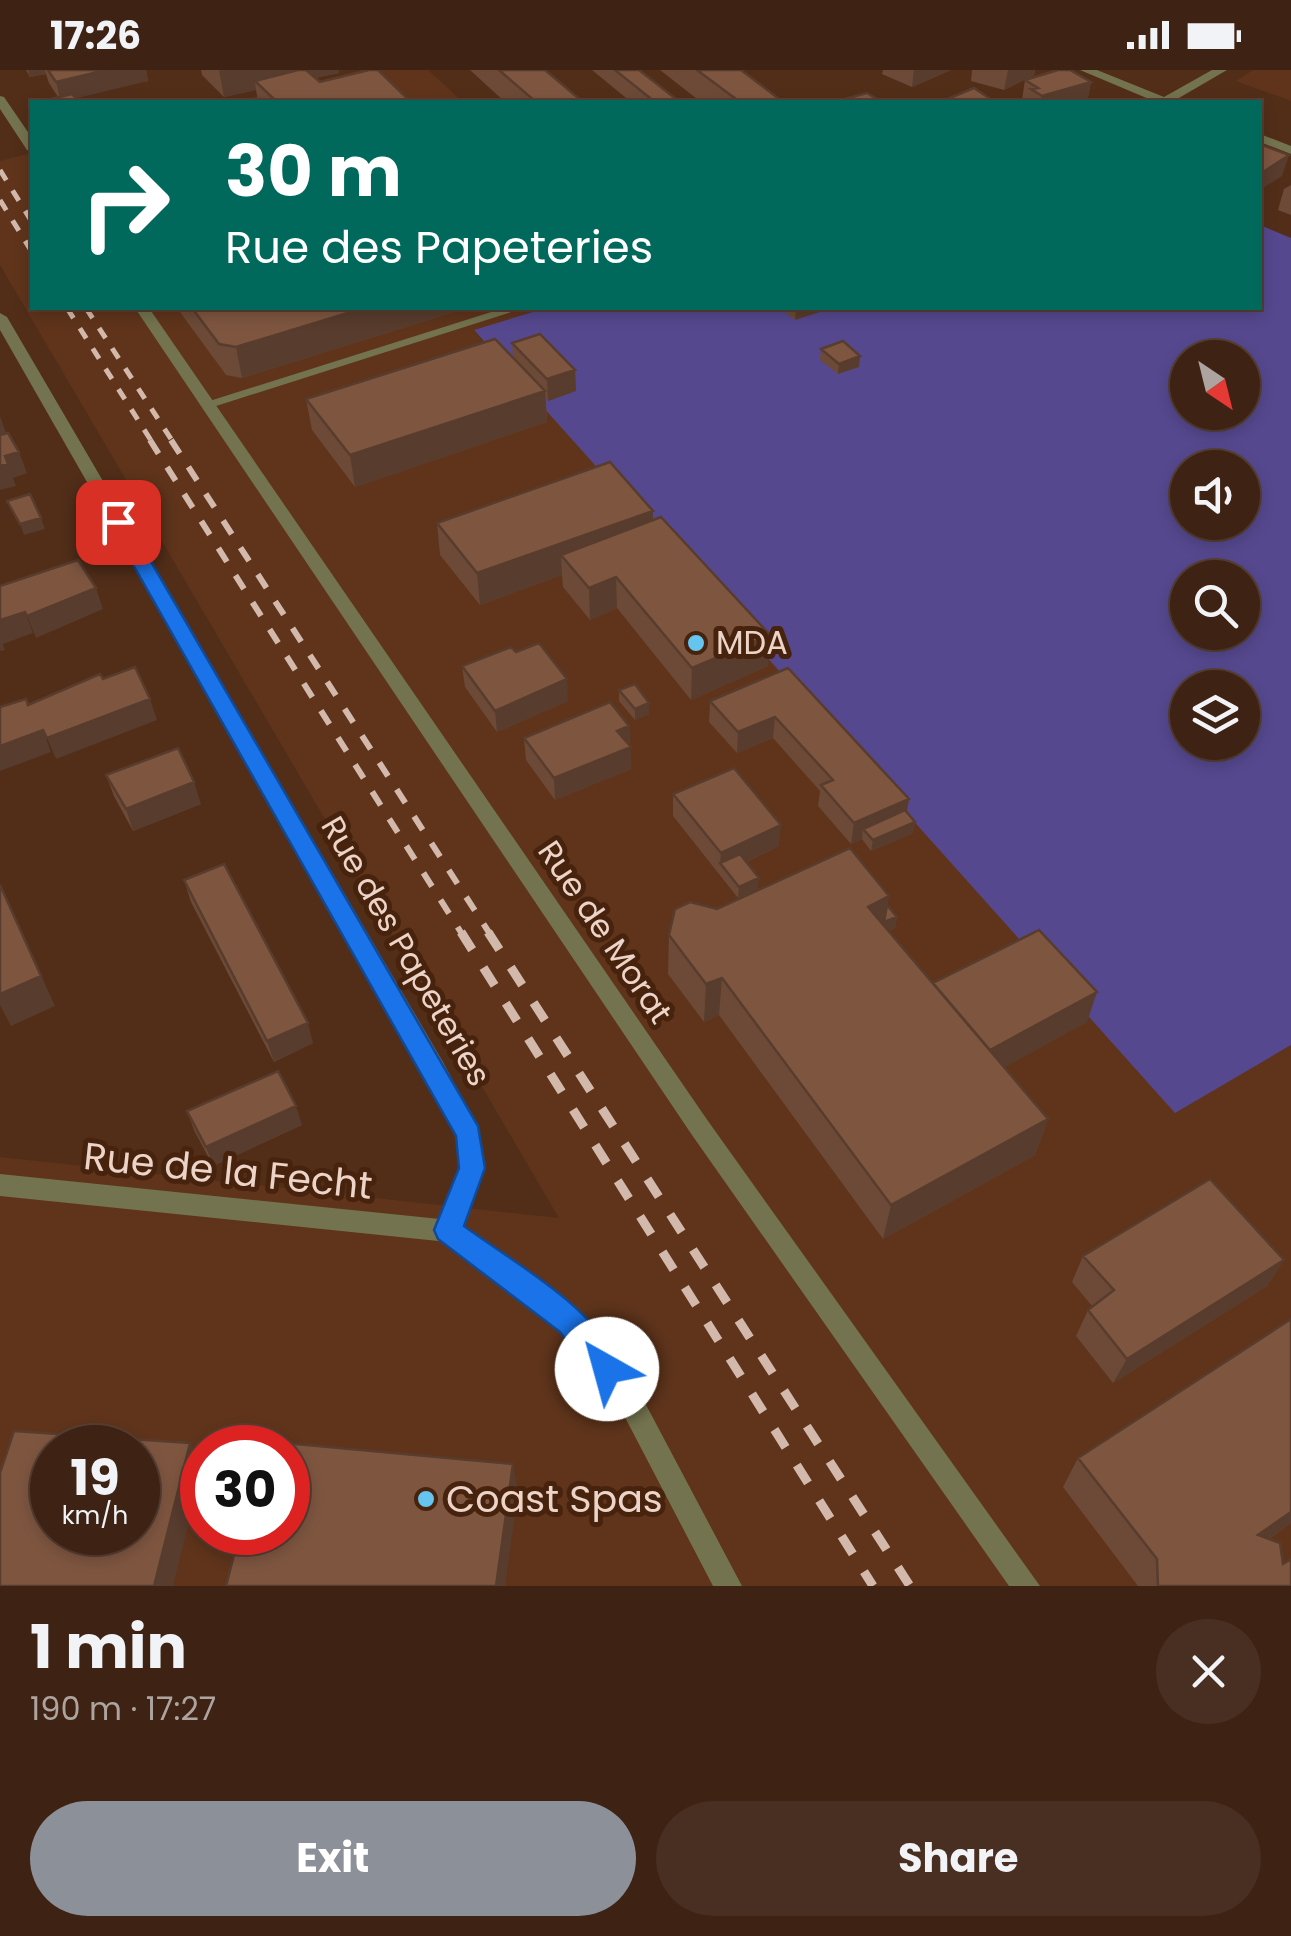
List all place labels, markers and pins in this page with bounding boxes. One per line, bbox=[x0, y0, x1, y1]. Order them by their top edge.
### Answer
pin bbox=[76, 480, 161, 565]
place label: MDA bbox=[716, 620, 788, 665]
marker: MDA bbox=[685, 632, 707, 654]
place label: Coast Spas bbox=[446, 1472, 663, 1525]
marker: Coast Spas bbox=[415, 1488, 437, 1510]

